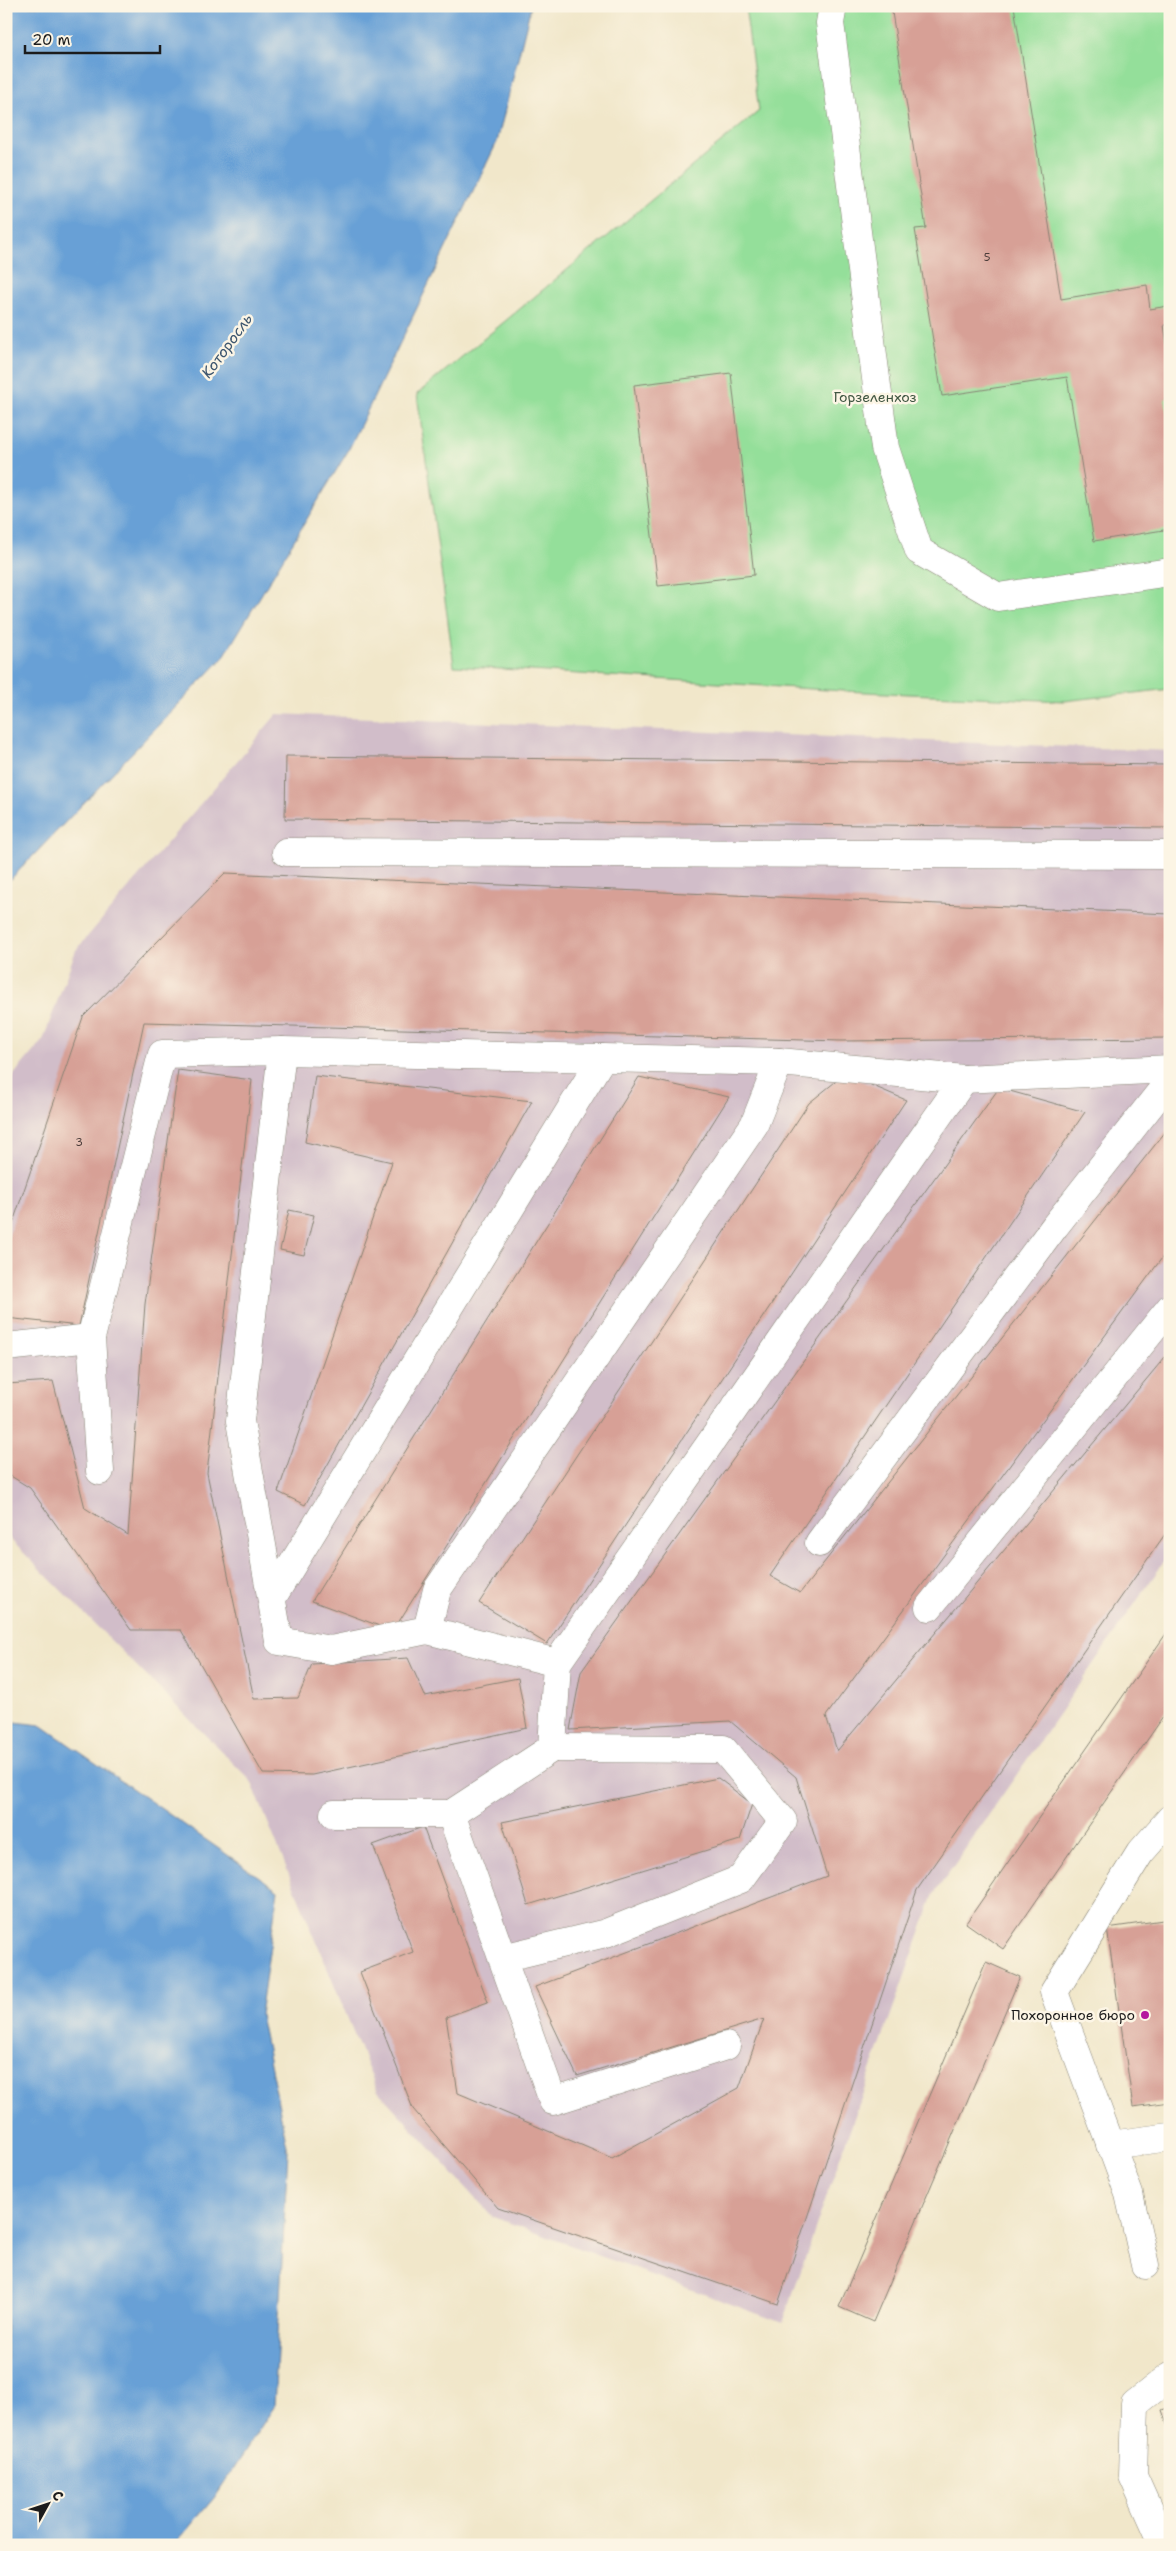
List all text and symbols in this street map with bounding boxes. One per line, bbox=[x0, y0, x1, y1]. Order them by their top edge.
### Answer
scale bar bbox=[25, 22, 160, 54]
text: 20 m bbox=[32, 30, 71, 50]
house number: 5 bbox=[984, 250, 991, 265]
water label: Которосль bbox=[197, 309, 257, 382]
park label: Горзеленхоз bbox=[833, 388, 917, 406]
house number: 3 bbox=[75, 1135, 83, 1150]
place label: Похоронное бюро bbox=[1011, 2006, 1135, 2024]
marker: Похоронное бюро bbox=[1139, 2009, 1151, 2021]
north arrow bbox=[22, 2478, 72, 2528]
text: С bbox=[48, 2487, 68, 2505]

